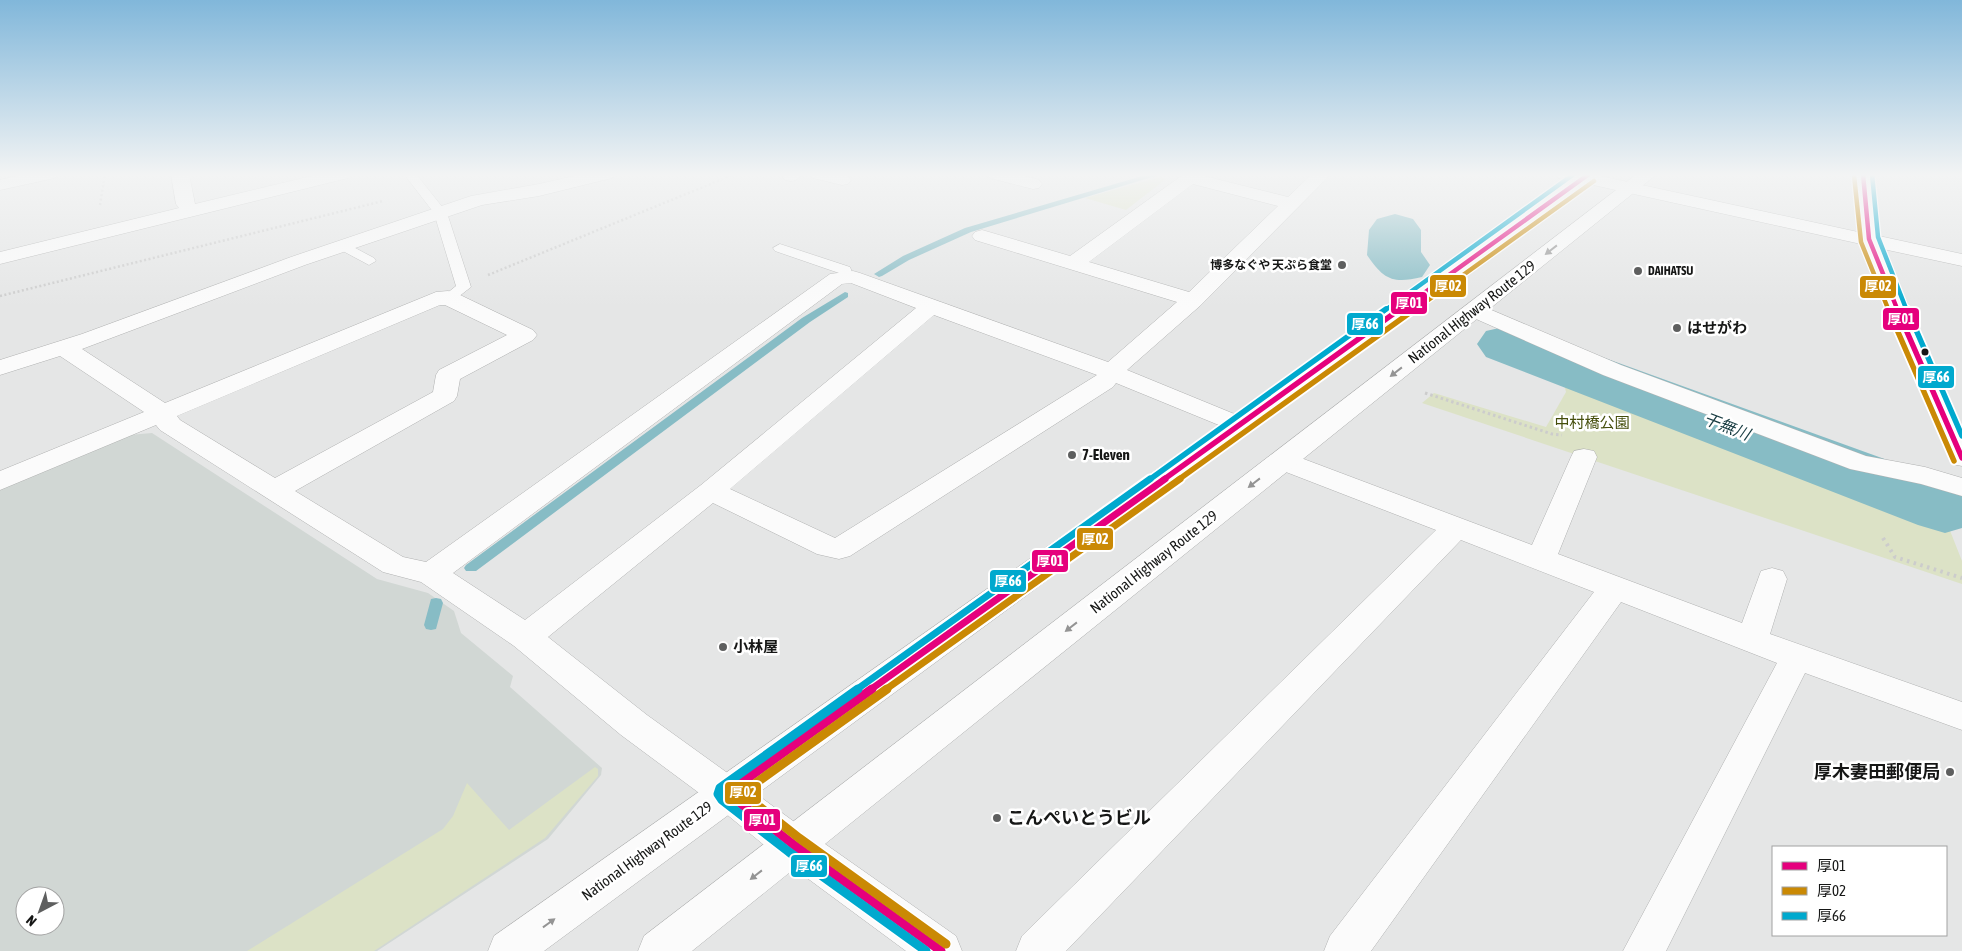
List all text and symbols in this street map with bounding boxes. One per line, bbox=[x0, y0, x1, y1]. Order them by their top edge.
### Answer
one-way arrow bbox=[1545, 245, 1558, 256]
street label: National Highway Route 129 bbox=[1405, 257, 1539, 367]
place label: 博多なぐや 天ぷら食堂 bbox=[1210, 258, 1332, 272]
marker: 博多なぐや 天ぷら食堂 bbox=[1336, 259, 1348, 271]
place label: DAIHATSU bbox=[1648, 264, 1693, 278]
marker: DAIHATSU bbox=[1632, 265, 1644, 277]
line badge: 厚02 bbox=[1429, 274, 1467, 298]
line badge: 厚02 bbox=[1859, 275, 1897, 299]
text: 厚02 bbox=[1434, 278, 1462, 294]
text: 厚02 bbox=[1864, 278, 1892, 294]
line badge: 厚01 bbox=[1390, 291, 1428, 315]
text: 厚01 bbox=[1395, 295, 1423, 311]
line badge: 厚01 bbox=[1882, 307, 1920, 331]
text: 厚01 bbox=[1887, 311, 1915, 327]
line badge: 厚66 bbox=[1346, 312, 1384, 336]
text: 厚66 bbox=[1351, 316, 1379, 332]
place label: はせがわ bbox=[1687, 319, 1747, 336]
marker: はせがわ bbox=[1671, 322, 1683, 334]
unlabelled marker bbox=[1920, 347, 1930, 357]
line badge: 厚66 bbox=[1917, 365, 1955, 389]
one-way arrow bbox=[1390, 367, 1403, 378]
text: 厚66 bbox=[1922, 369, 1950, 385]
water label: 干無川 bbox=[1701, 409, 1754, 444]
park label: 中村橋公園 bbox=[1554, 414, 1630, 431]
place label: 7-Eleven bbox=[1082, 446, 1130, 463]
marker: 7-Eleven bbox=[1066, 449, 1078, 461]
one-way arrow bbox=[1248, 478, 1261, 489]
street label: National Highway Route 129 bbox=[1087, 507, 1221, 617]
line badge: 厚02 bbox=[1076, 527, 1114, 551]
text: 厚02 bbox=[1081, 531, 1109, 547]
line badge: 厚01 bbox=[1031, 549, 1069, 573]
text: 厚01 bbox=[1036, 553, 1064, 569]
line badge: 厚66 bbox=[989, 569, 1027, 593]
text: 厚66 bbox=[994, 573, 1022, 589]
one-way arrow bbox=[1065, 622, 1078, 633]
place label: 小林屋 bbox=[733, 638, 778, 655]
marker: 小林屋 bbox=[717, 641, 729, 653]
place label: 厚木妻田郵便局 bbox=[1814, 761, 1940, 782]
marker: 厚木妻田郵便局 bbox=[1944, 766, 1956, 778]
line badge: 厚02 bbox=[724, 781, 762, 805]
text: 厚02 bbox=[729, 784, 757, 800]
street label: National Highway Route 129 bbox=[578, 798, 715, 904]
place label: こんぺいとうビル bbox=[1007, 807, 1151, 828]
line badge: 厚01 bbox=[743, 808, 781, 832]
text: 厚01 bbox=[748, 812, 776, 828]
marker: こんぺいとうビル bbox=[991, 812, 1003, 824]
legend bbox=[1772, 846, 1947, 936]
line badge: 厚66 bbox=[790, 854, 828, 878]
text: 厚01 bbox=[1817, 857, 1846, 874]
text: 厚66 bbox=[795, 858, 823, 874]
one-way arrow bbox=[750, 870, 763, 881]
text: 厚02 bbox=[1817, 882, 1846, 899]
north arrow bbox=[15, 886, 65, 936]
text: 厚66 bbox=[1817, 907, 1846, 924]
text: N bbox=[23, 912, 40, 930]
one-way arrow bbox=[542, 918, 556, 928]

